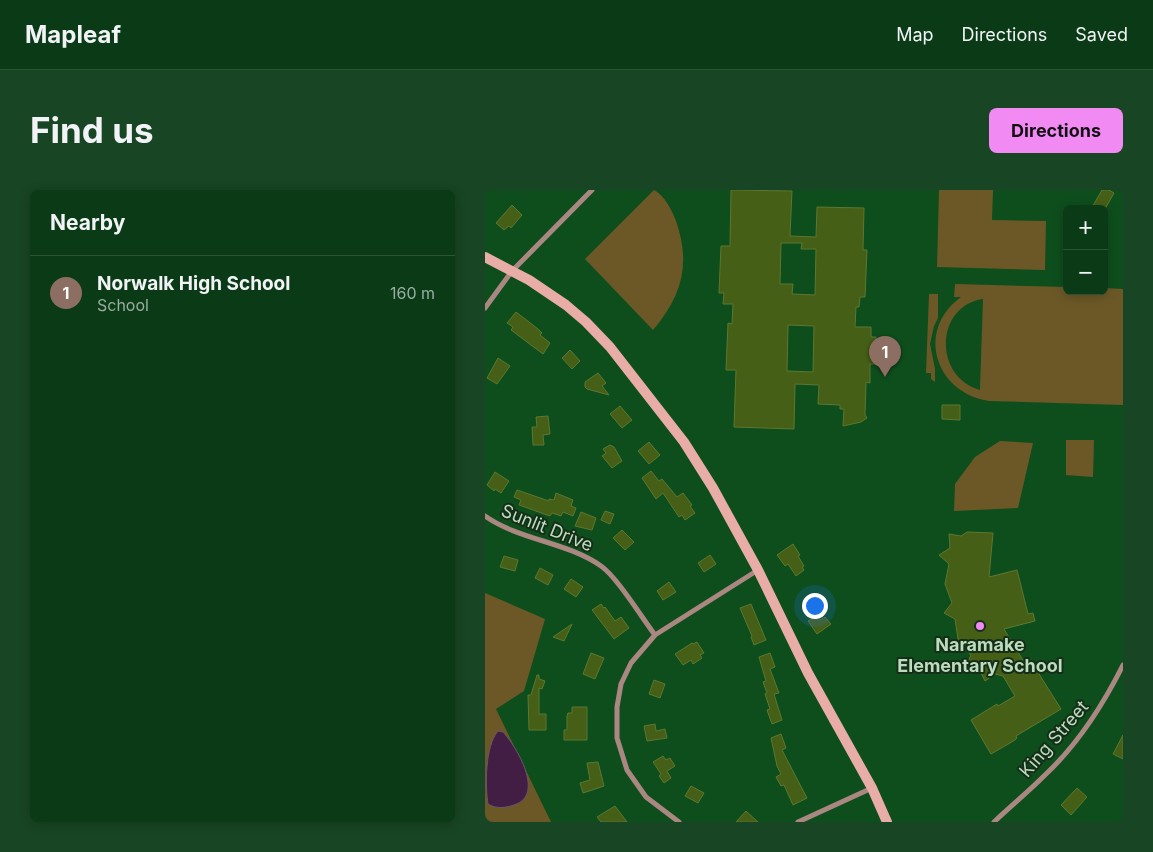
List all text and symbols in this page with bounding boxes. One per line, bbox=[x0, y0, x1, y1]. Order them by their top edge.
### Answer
text: Mapleaf bbox=[25, 20, 121, 49]
text: Map bbox=[896, 24, 934, 45]
text: Directions bbox=[962, 24, 1047, 45]
text: Saved bbox=[1075, 24, 1128, 45]
button: Directions bbox=[989, 108, 1123, 153]
text: Find us bbox=[30, 109, 154, 151]
map controls bbox=[1063, 205, 1108, 295]
button: + bbox=[1063, 205, 1108, 250]
text: Nearby bbox=[50, 210, 125, 235]
button: − bbox=[1063, 250, 1108, 295]
text: Norwalk High School bbox=[97, 272, 290, 295]
text: 1 bbox=[63, 283, 69, 303]
text: 160 m bbox=[390, 283, 435, 303]
text: School bbox=[97, 295, 149, 315]
pin: 1 bbox=[869, 336, 901, 377]
street label: Sunlit Drive bbox=[498, 500, 596, 555]
your location bbox=[802, 593, 828, 619]
marker: Naramake Elementary School bbox=[974, 620, 986, 632]
place label: Naramake Elementary School bbox=[897, 634, 1063, 676]
street label: King Street bbox=[1015, 696, 1093, 781]

